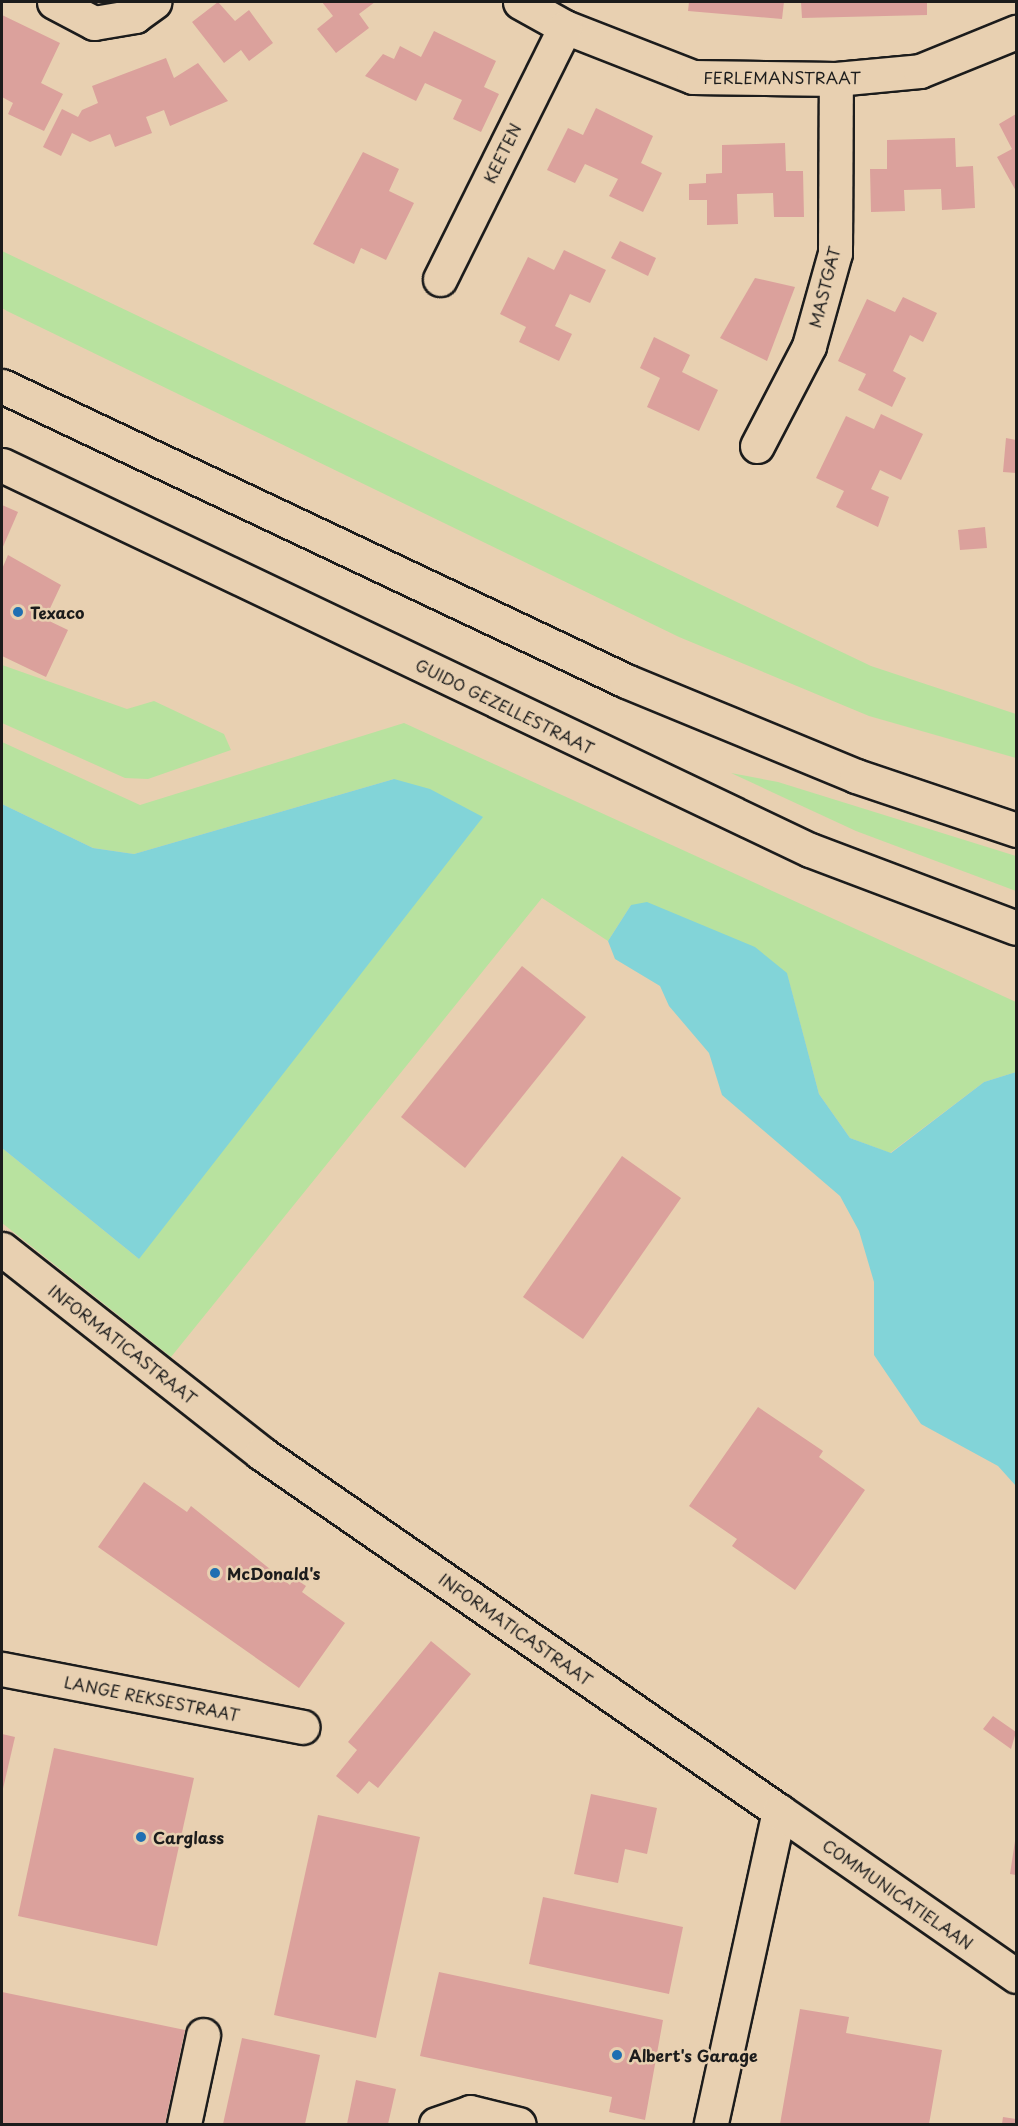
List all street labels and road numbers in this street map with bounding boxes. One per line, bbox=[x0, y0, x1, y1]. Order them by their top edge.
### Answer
street label: FERLEMANSTRAAT bbox=[703, 67, 861, 87]
street label: KEETEN bbox=[479, 120, 525, 186]
street label: MASTGAT bbox=[805, 244, 843, 330]
street label: GUIDO GEZELLESTRAAT bbox=[412, 654, 598, 758]
street label: INFORMATICASTRAAT bbox=[45, 1280, 201, 1408]
street label: INFORMATICASTRAAT bbox=[436, 1569, 596, 1689]
street label: LANGE REKSESTRAAT bbox=[62, 1671, 242, 1725]
street label: COMMUNICATIELAAN bbox=[819, 1835, 977, 1953]

